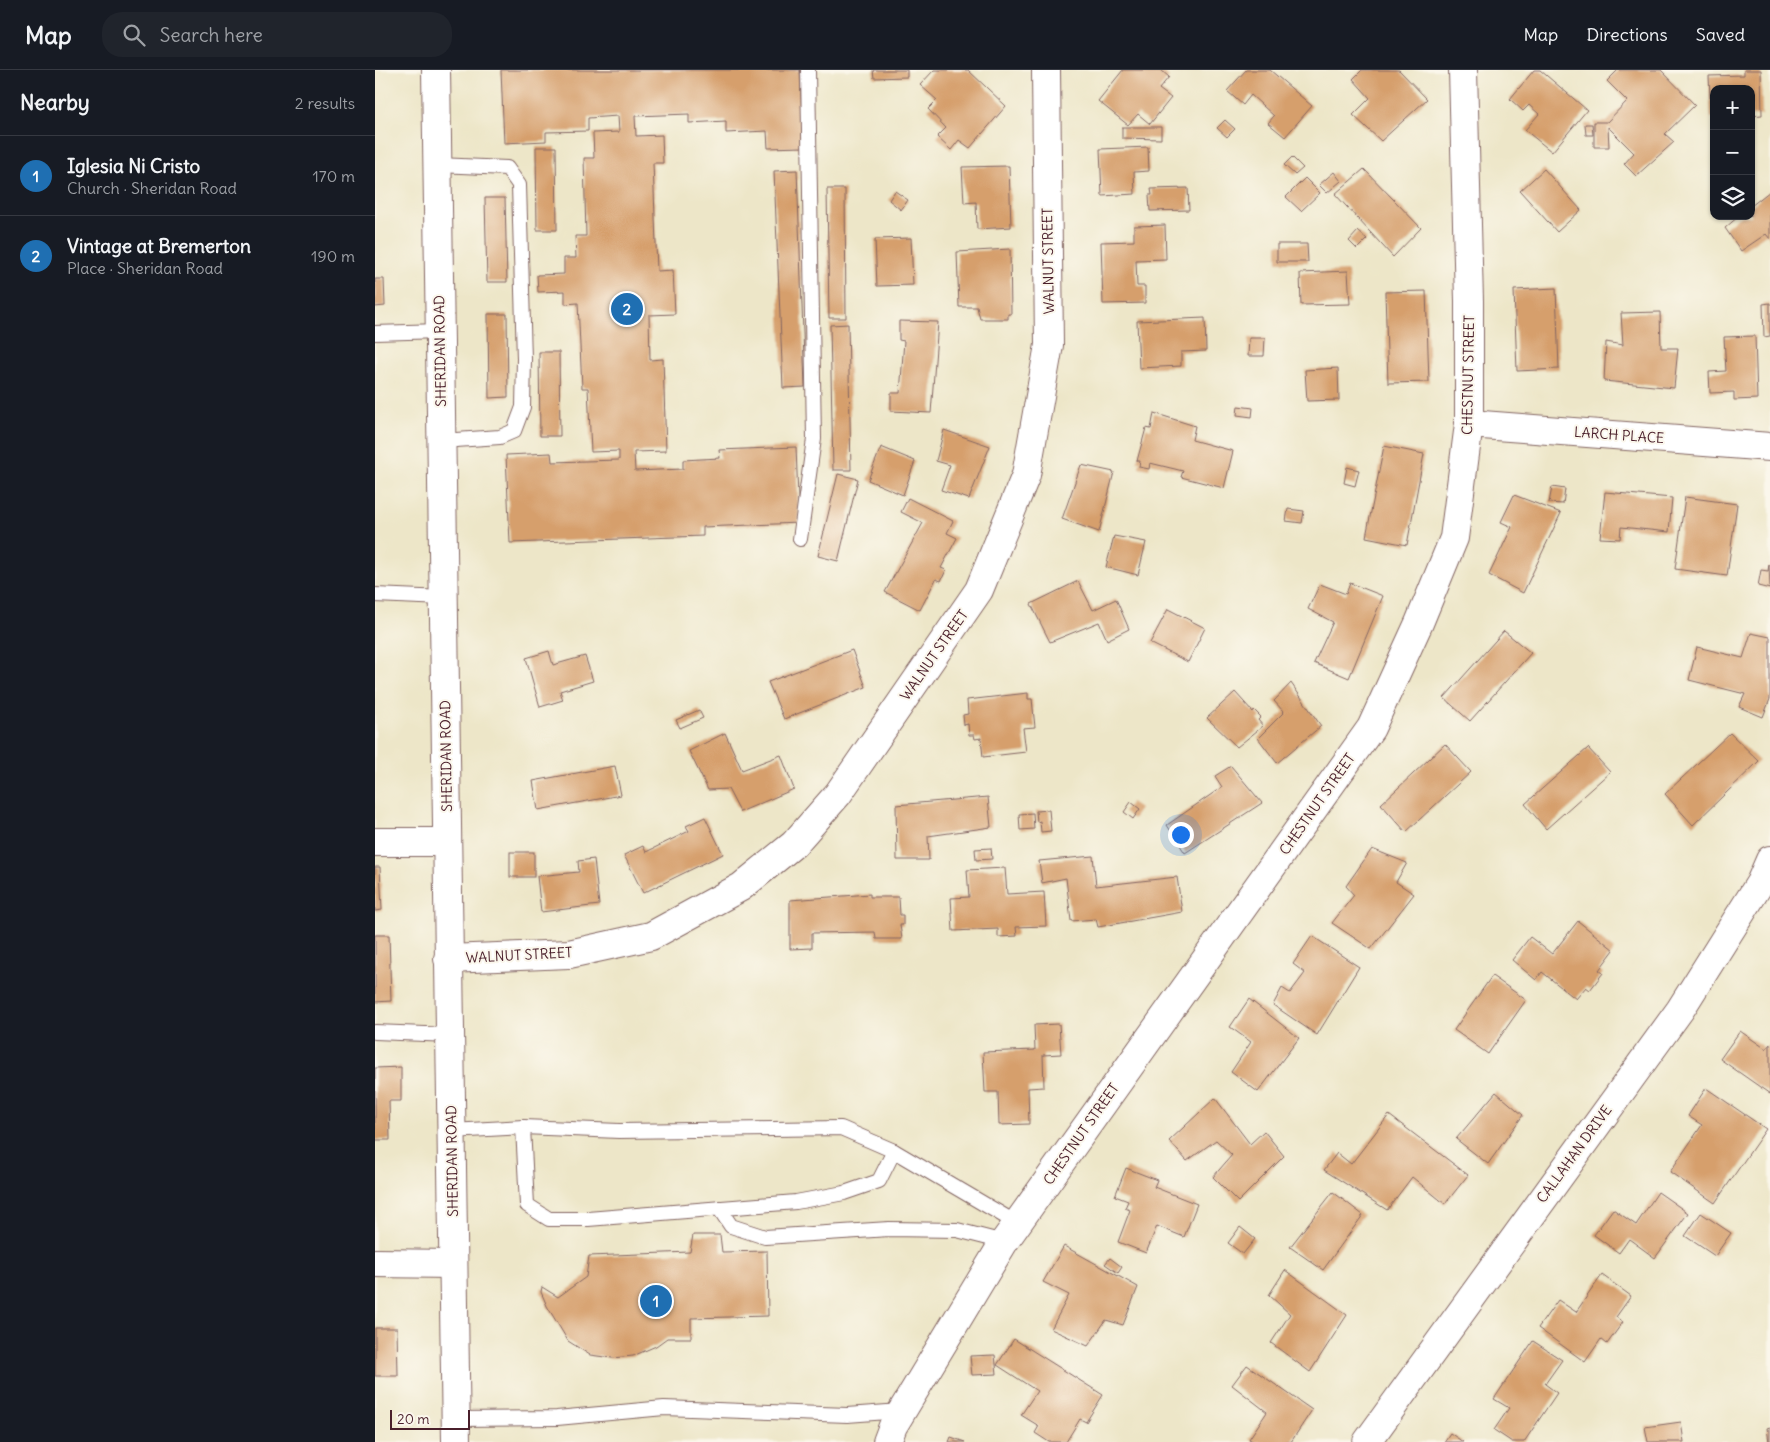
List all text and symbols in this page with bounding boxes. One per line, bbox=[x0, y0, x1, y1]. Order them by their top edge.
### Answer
search box bbox=[102, 12, 452, 57]
text: Map bbox=[25, 20, 72, 50]
icon: search bbox=[120, 21, 148, 49]
text: Search here bbox=[160, 23, 263, 47]
text: Map bbox=[1523, 23, 1558, 46]
text: Directions bbox=[1586, 23, 1668, 46]
text: Saved bbox=[1696, 23, 1745, 46]
map controls bbox=[1710, 85, 1755, 220]
button: + bbox=[1710, 85, 1755, 130]
text: Nearby bbox=[20, 89, 90, 116]
text: 2 results bbox=[295, 93, 355, 113]
button: − bbox=[1710, 130, 1755, 175]
text: Iglesia Ni Cristo bbox=[67, 154, 200, 178]
text: 1 bbox=[33, 166, 39, 186]
text: 170 m bbox=[312, 166, 355, 186]
button: layers bbox=[1710, 175, 1755, 220]
text: Church · Sheridan Road bbox=[67, 178, 237, 198]
street label: WALNUT STREET bbox=[1038, 208, 1058, 314]
text: Vintage at Bremerton bbox=[67, 234, 251, 258]
text: 2 bbox=[32, 246, 40, 266]
text: 190 m bbox=[311, 246, 355, 266]
text: Place · Sheridan Road bbox=[67, 258, 223, 278]
pin: 2 bbox=[611, 290, 643, 328]
street label: SHERIDAN ROAD bbox=[430, 295, 450, 407]
street label: CHESTNUT STREET bbox=[1458, 315, 1478, 435]
street label: LARCH PLACE bbox=[1573, 423, 1665, 447]
street label: WALNUT STREET bbox=[896, 606, 972, 704]
street label: SHERIDAN ROAD bbox=[436, 700, 456, 812]
street label: CHESTNUT STREET bbox=[1275, 750, 1359, 858]
your location bbox=[1168, 822, 1194, 848]
street label: WALNUT STREET bbox=[465, 943, 573, 967]
street label: CHESTNUT STREET bbox=[1039, 1080, 1123, 1188]
street label: CALLAHAN DRIVE bbox=[1533, 1102, 1615, 1206]
street label: SHERIDAN ROAD bbox=[442, 1105, 462, 1217]
pin: 1 bbox=[640, 1282, 672, 1320]
scale bar bbox=[390, 1407, 470, 1430]
text: 20 m bbox=[397, 1410, 430, 1428]

